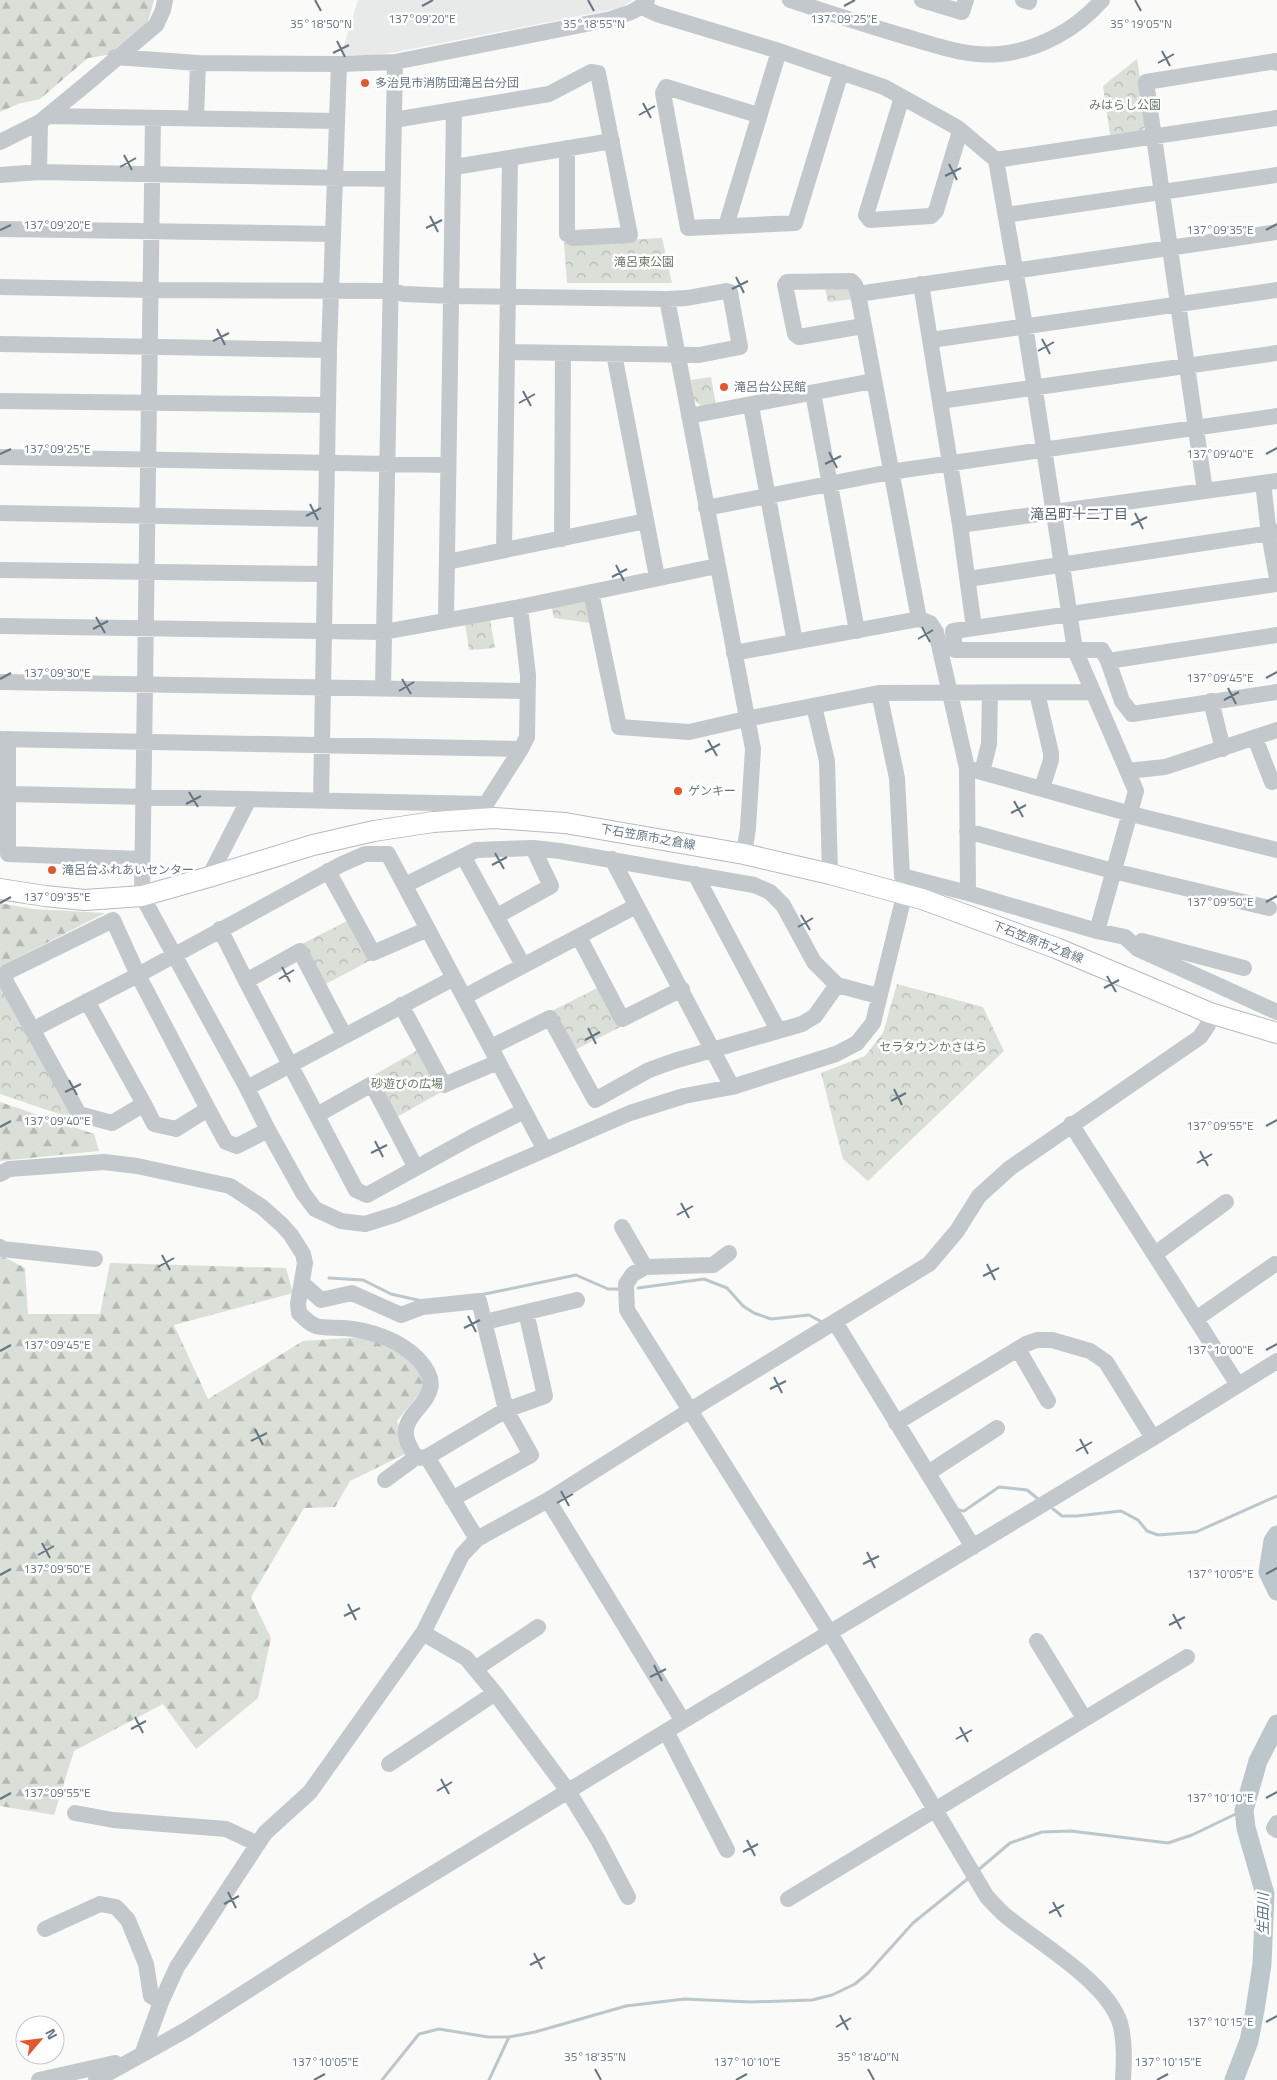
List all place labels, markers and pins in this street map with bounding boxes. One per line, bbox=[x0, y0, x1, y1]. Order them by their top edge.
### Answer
place label: 多治見市消防団滝呂台分団 bbox=[375, 73, 519, 92]
marker: 多治見市消防団滝呂台分団 bbox=[359, 77, 371, 89]
place label: 滝呂台公民館 bbox=[734, 377, 806, 396]
marker: 滝呂台公民館 bbox=[718, 381, 730, 393]
place label: ゲンキー bbox=[688, 781, 736, 800]
marker: ゲンキー bbox=[672, 785, 684, 797]
place label: 滝呂台ふれあいセンター bbox=[62, 860, 194, 879]
marker: 滝呂台ふれあいセンター bbox=[46, 864, 58, 876]

